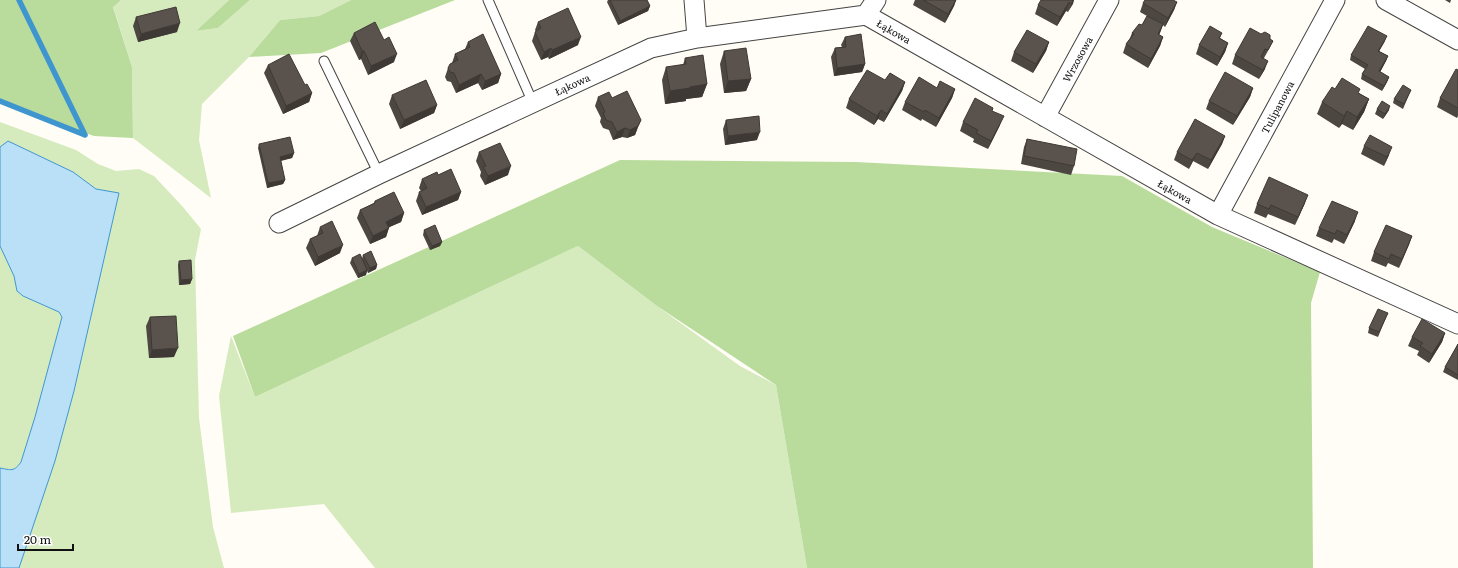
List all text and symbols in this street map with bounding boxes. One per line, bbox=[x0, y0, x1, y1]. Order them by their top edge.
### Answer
street label: Łąkowa bbox=[874, 15, 914, 47]
street label: Wrzosowa bbox=[1058, 33, 1096, 84]
street label: Łąkowa bbox=[552, 69, 593, 99]
street label: Tulipanowa bbox=[1257, 77, 1297, 136]
street label: Łąkowa bbox=[1155, 175, 1196, 207]
scale bar bbox=[18, 526, 73, 552]
text: 20 m bbox=[24, 530, 51, 548]

